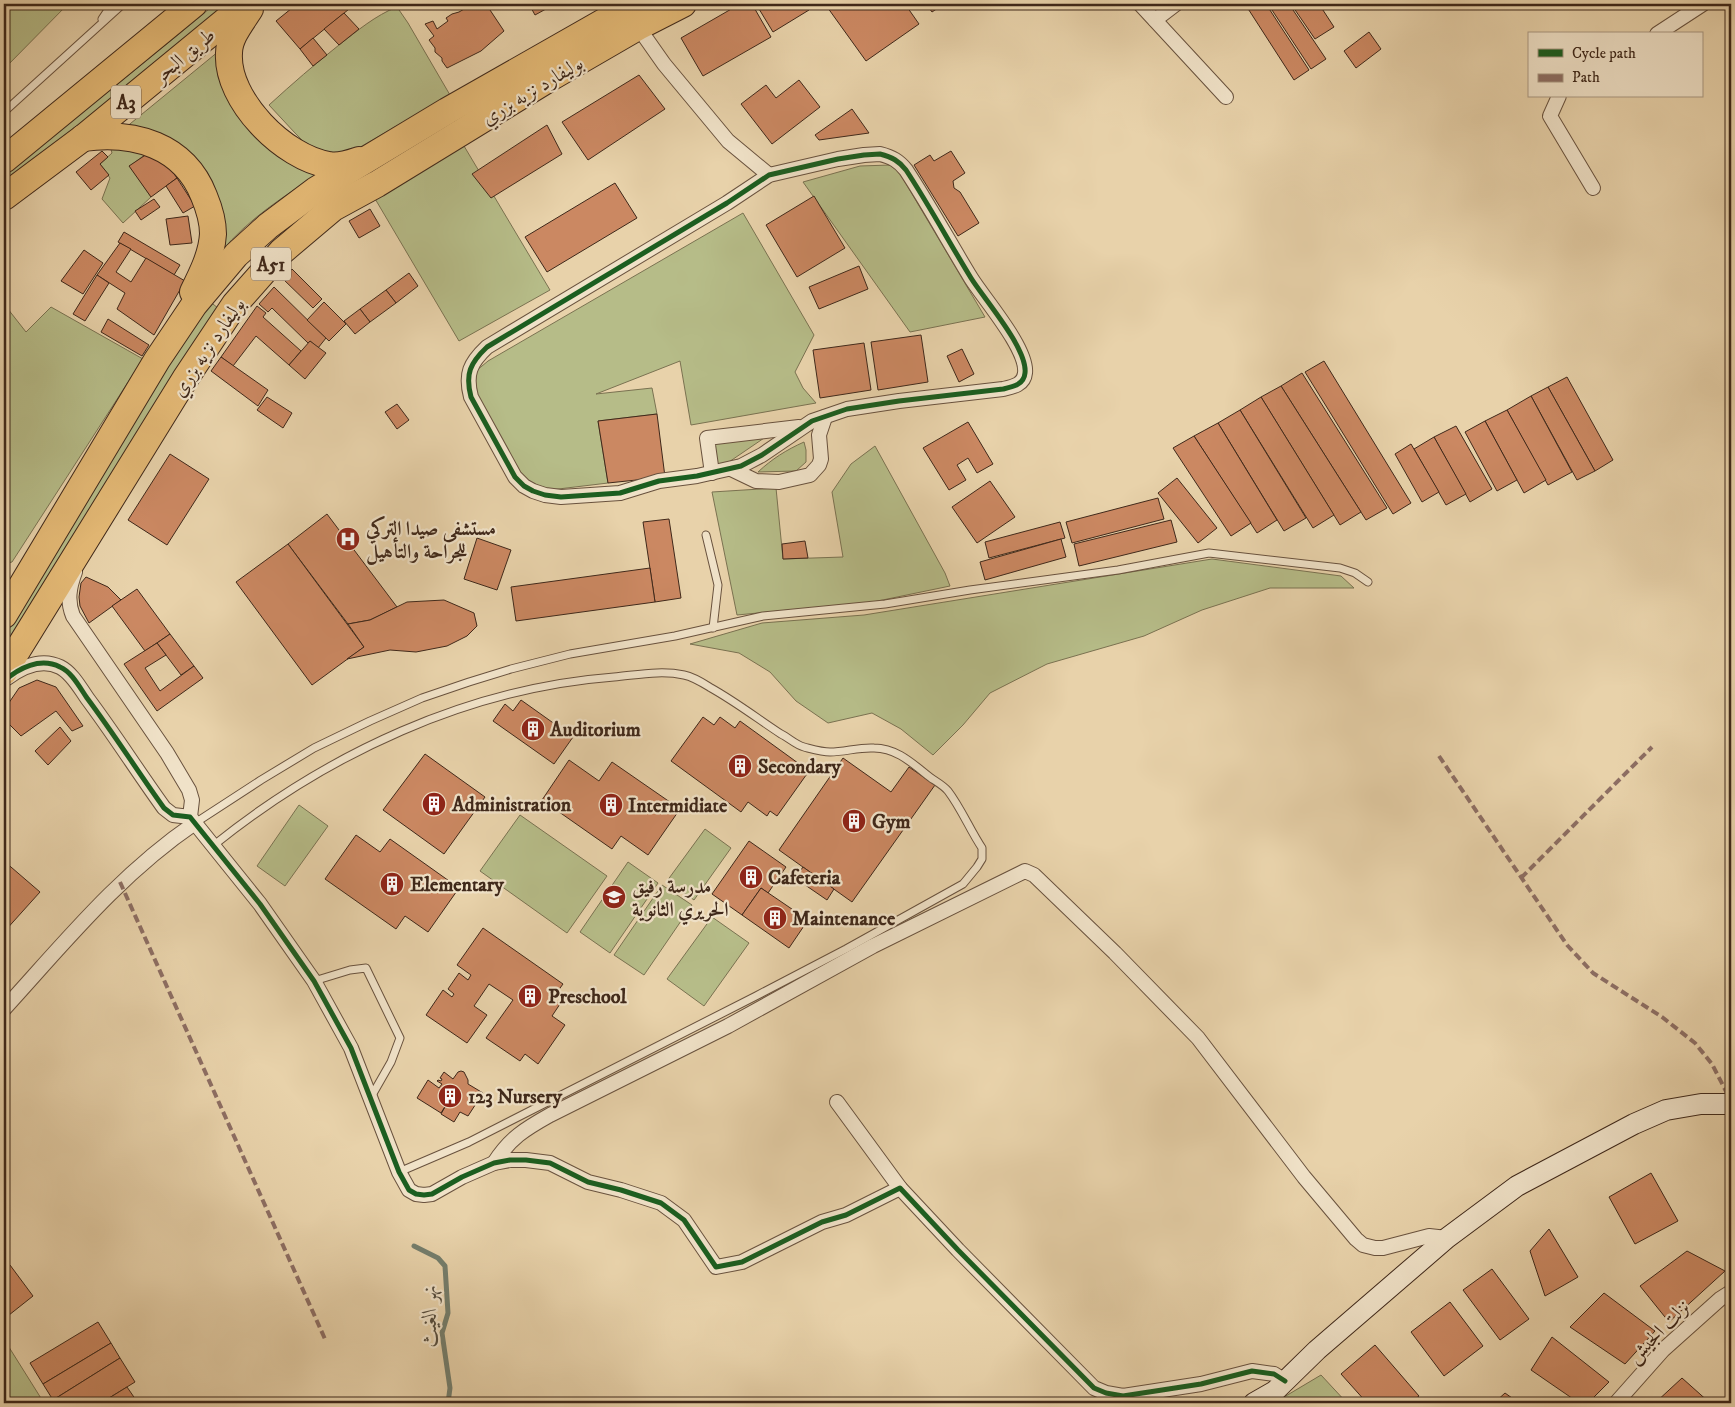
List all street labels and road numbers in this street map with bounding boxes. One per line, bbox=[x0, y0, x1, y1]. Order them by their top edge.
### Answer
street label: طريق البحر bbox=[148, 23, 221, 90]
street label: بوليفارد نزيه بزري bbox=[477, 51, 589, 133]
road number: A3 bbox=[111, 85, 141, 118]
road number: A51 bbox=[251, 248, 291, 280]
street label: بوليفارد نزيه بزري bbox=[167, 293, 253, 403]
street label: نزلت الجيش bbox=[1622, 1295, 1696, 1369]

